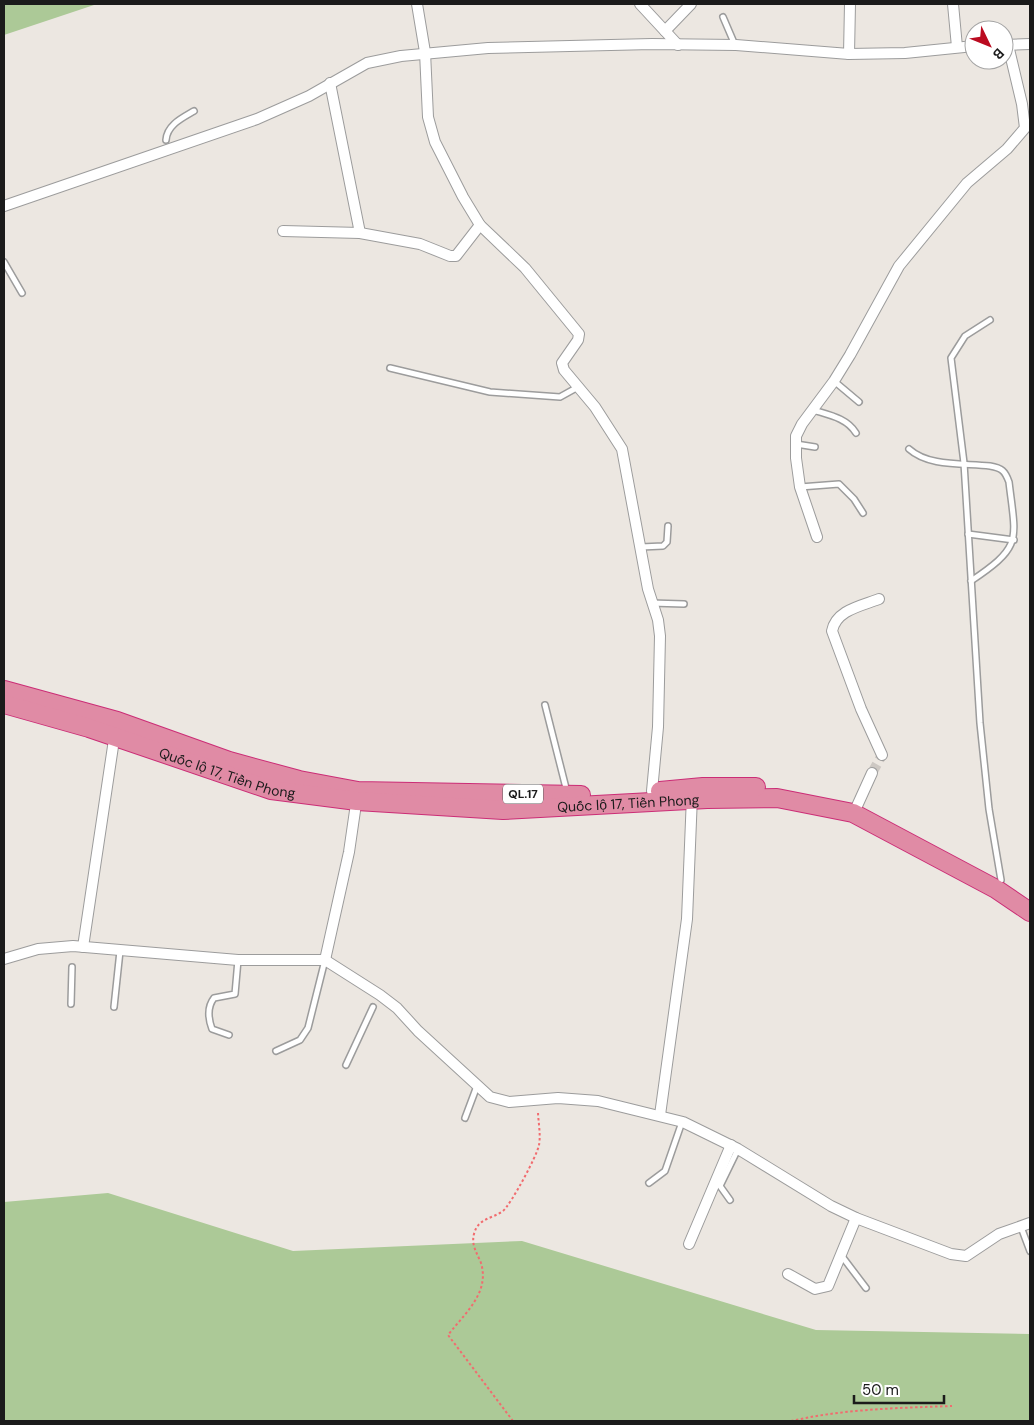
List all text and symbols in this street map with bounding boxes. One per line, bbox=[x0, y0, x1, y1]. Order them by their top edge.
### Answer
north arrow bbox=[964, 20, 1014, 70]
text: B bbox=[989, 44, 1008, 63]
street label: Quốc lộ 17, Tiền Phong bbox=[157, 744, 297, 802]
road number: QL.17 bbox=[503, 784, 543, 804]
street label: Quốc lộ 17, Tiền Phong bbox=[557, 790, 700, 816]
scale bar bbox=[854, 1372, 944, 1404]
text: 50 m bbox=[862, 1380, 899, 1400]

